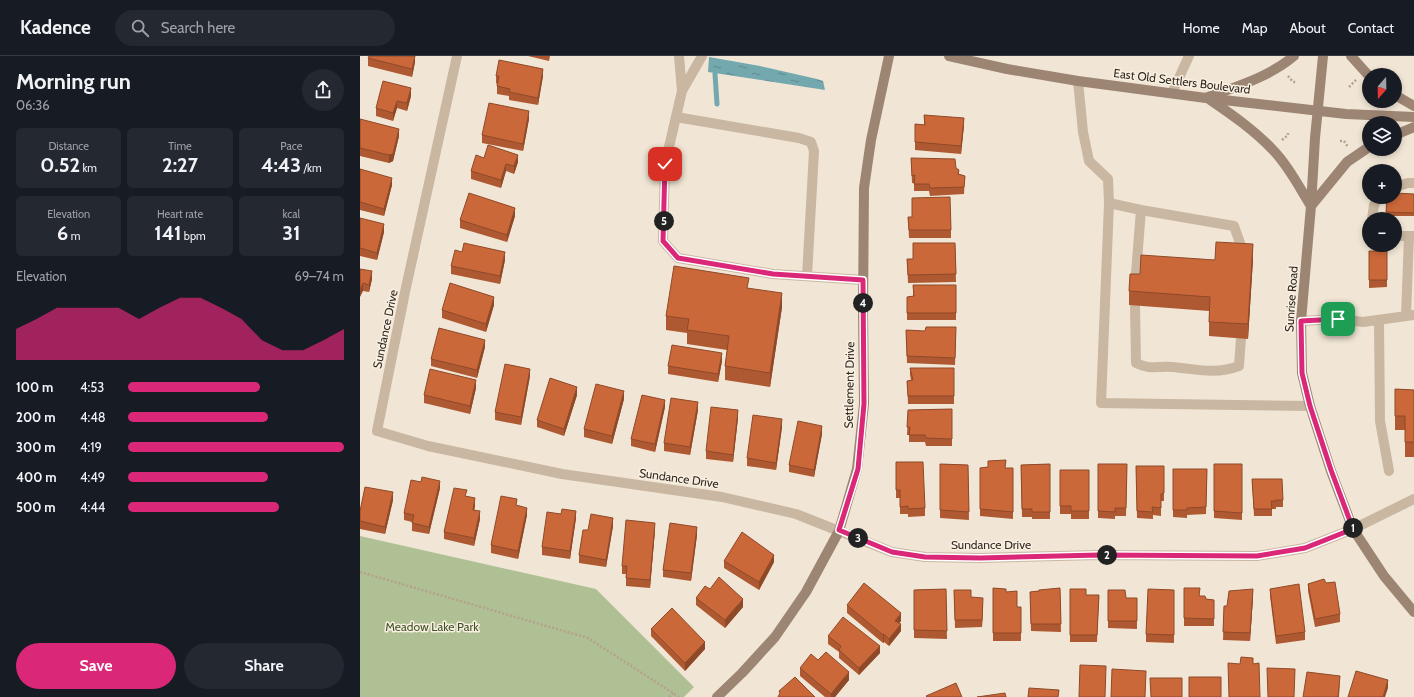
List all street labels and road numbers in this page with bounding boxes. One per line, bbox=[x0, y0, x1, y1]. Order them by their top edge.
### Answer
street label: East Old Settlers Boulevard bbox=[1113, 65, 1251, 97]
street label: Sunrise Road bbox=[1281, 266, 1301, 332]
street label: Sundance Drive bbox=[369, 288, 401, 370]
street label: Settlement Drive bbox=[841, 341, 857, 429]
street label: Sundance Drive bbox=[638, 465, 720, 491]
street label: Sundance Drive bbox=[951, 537, 1031, 552]

